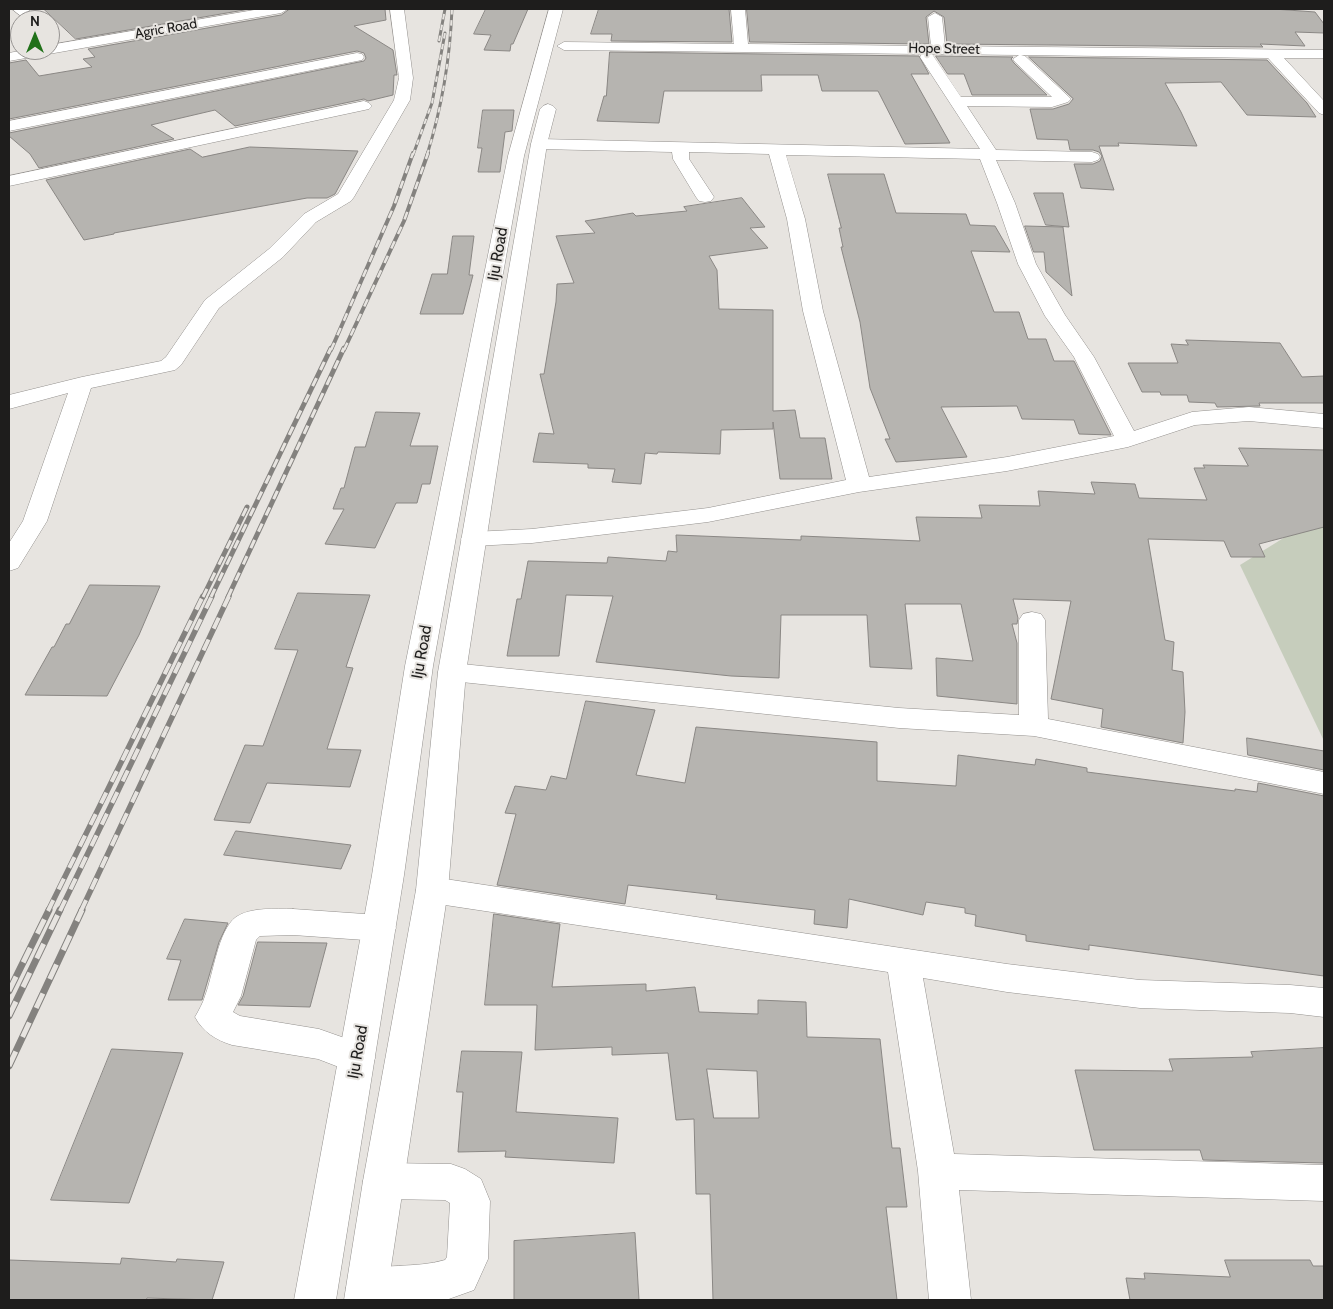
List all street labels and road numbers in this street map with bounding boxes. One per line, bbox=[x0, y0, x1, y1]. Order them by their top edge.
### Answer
street label: Agric Road bbox=[134, 15, 198, 43]
street label: Hope Street bbox=[908, 40, 980, 58]
street label: Iju Road bbox=[484, 226, 512, 282]
street label: Iju Road bbox=[408, 624, 436, 680]
street label: Iju Road bbox=[344, 1024, 372, 1080]

